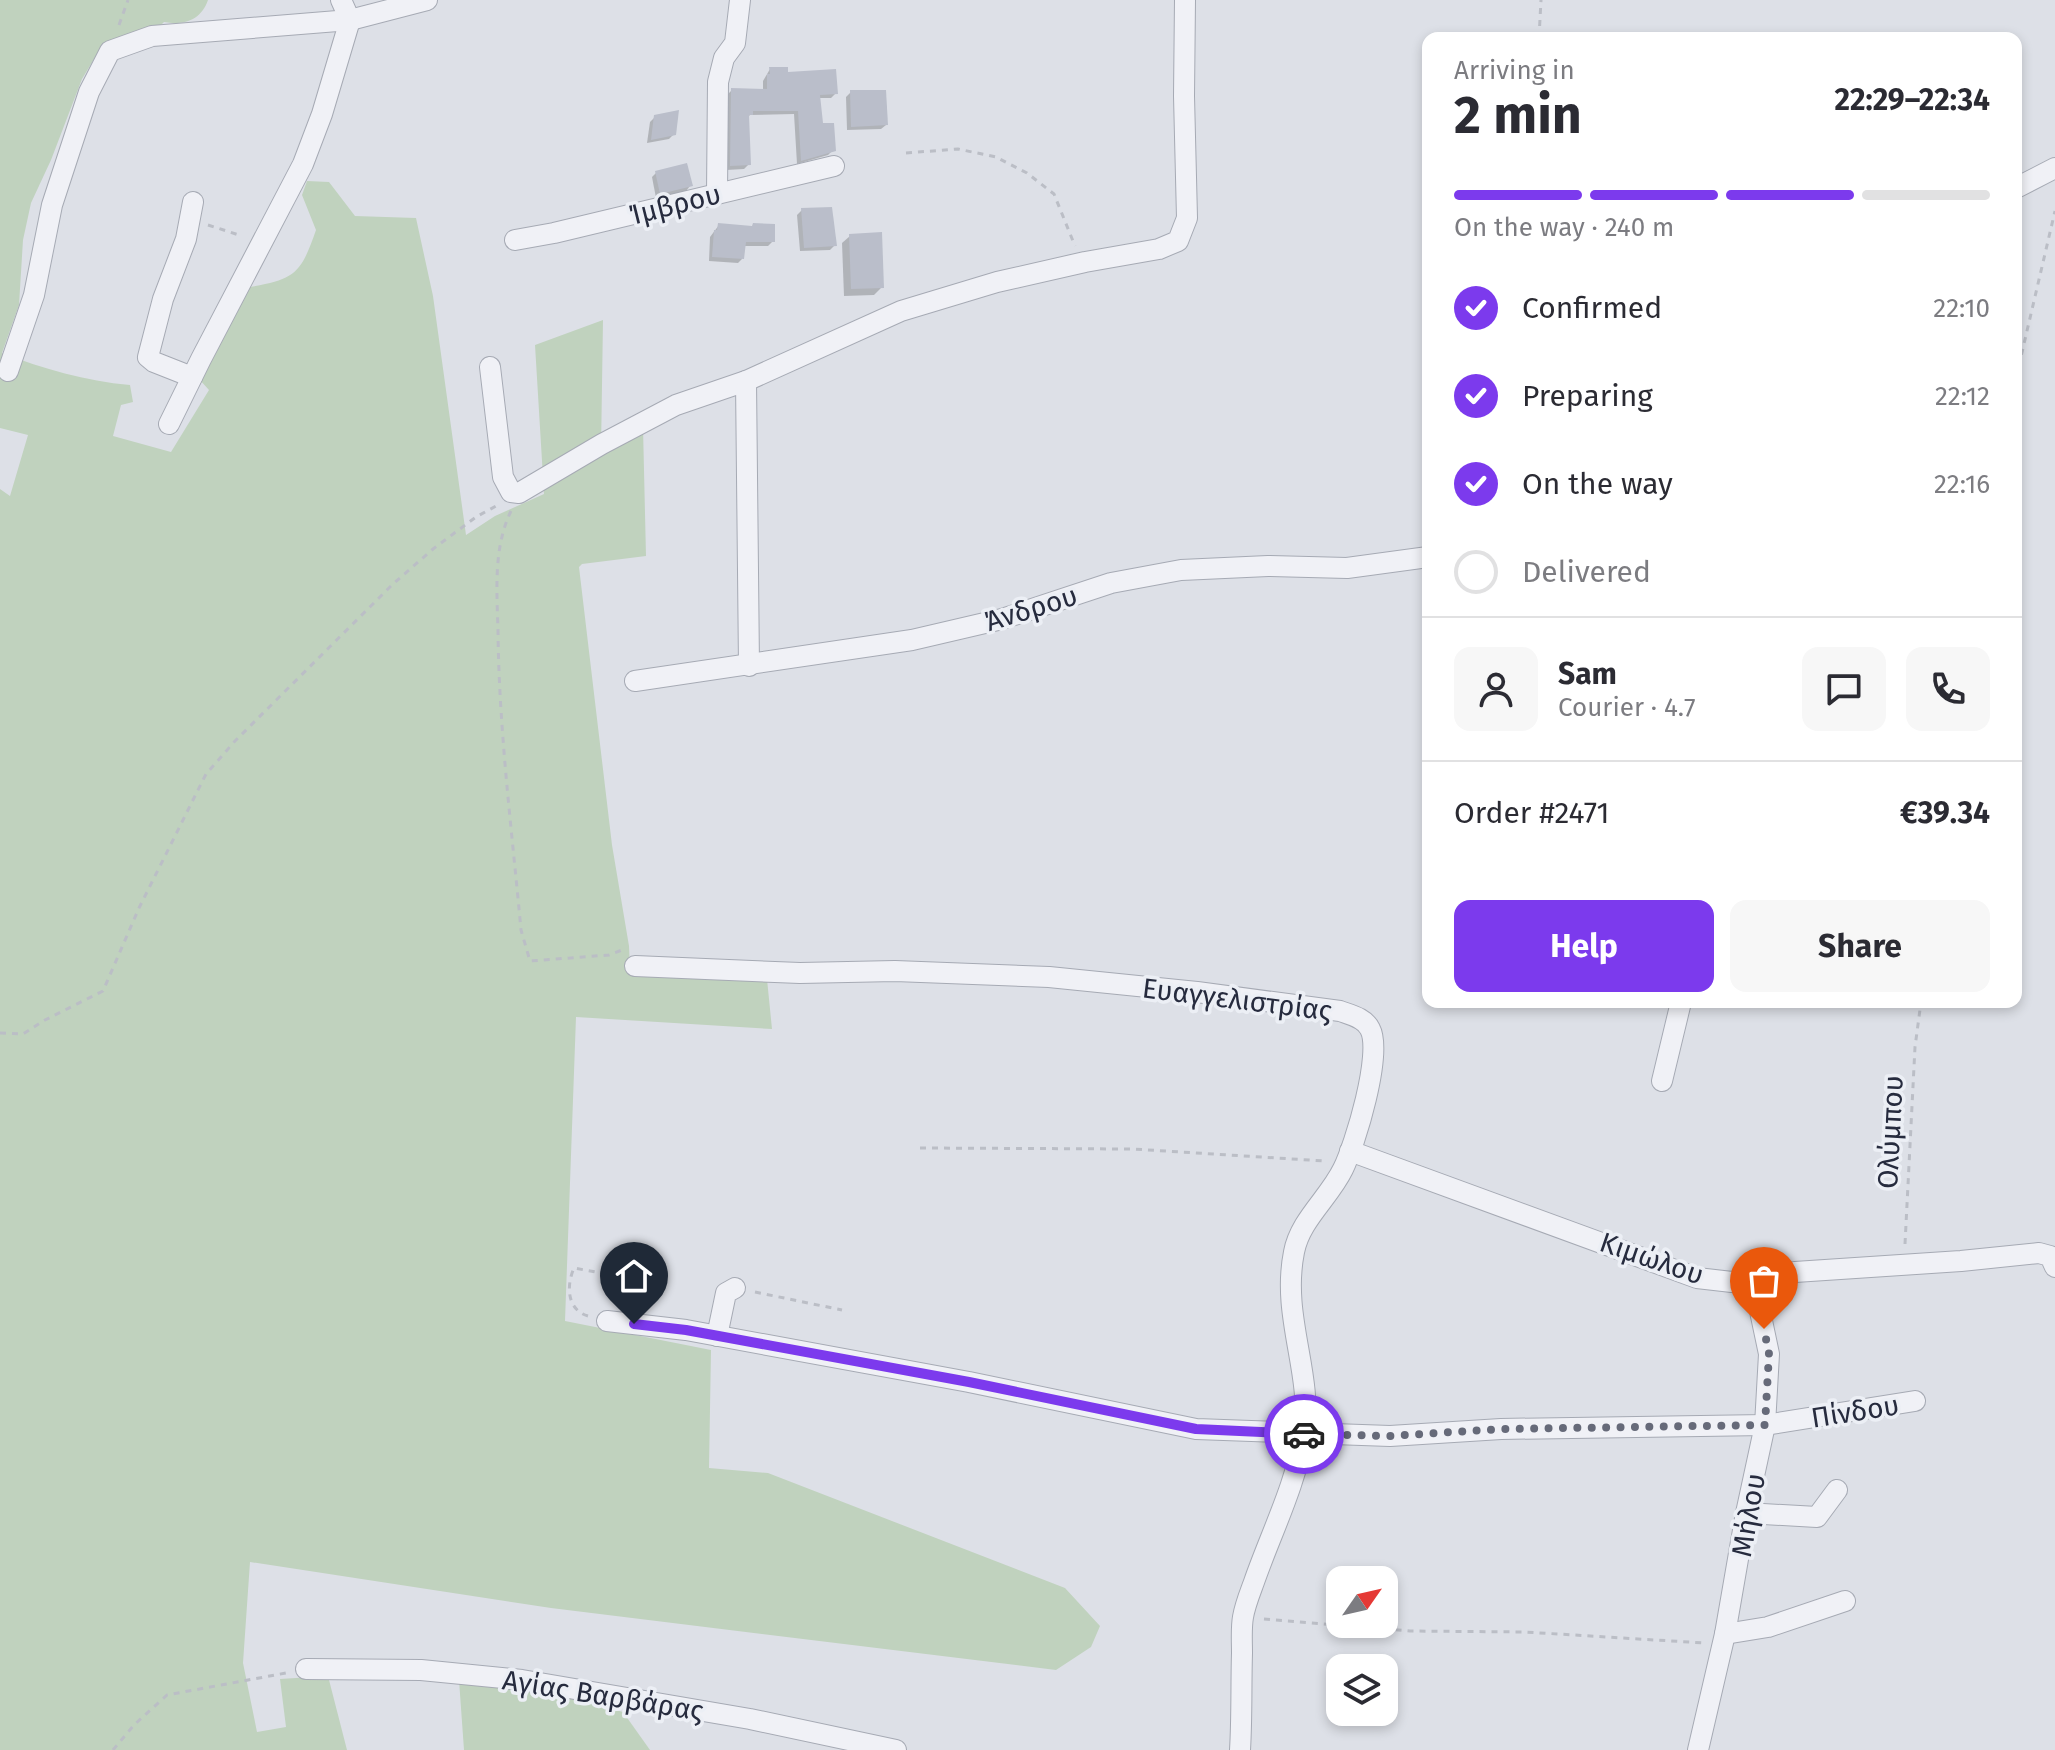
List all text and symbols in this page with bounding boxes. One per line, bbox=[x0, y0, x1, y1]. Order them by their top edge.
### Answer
text: Arriving in bbox=[1454, 55, 1575, 86]
text: 22:29–22:34 bbox=[1834, 82, 1990, 118]
text: 2 min bbox=[1454, 84, 1582, 147]
street label: Ίμβρου bbox=[626, 177, 724, 232]
text: On the way · 240 m bbox=[1454, 212, 1674, 243]
icon: check bbox=[1454, 286, 1498, 330]
text: Confirmed bbox=[1522, 290, 1662, 326]
text: 22:10 bbox=[1933, 293, 1990, 324]
icon: check bbox=[1454, 374, 1498, 418]
text: Preparing bbox=[1522, 378, 1653, 414]
text: 22:12 bbox=[1935, 381, 1990, 412]
icon: check bbox=[1454, 462, 1498, 506]
text: On the way bbox=[1522, 466, 1673, 502]
text: 22:16 bbox=[1934, 469, 1990, 500]
text: Delivered bbox=[1522, 554, 1651, 590]
street label: Άνδρου bbox=[981, 579, 1081, 638]
button: person bbox=[1454, 647, 1538, 731]
button: chat bbox=[1802, 647, 1886, 731]
button: phone bbox=[1906, 647, 1990, 731]
text: Sam bbox=[1558, 656, 1617, 692]
text: Courier · 4.7 bbox=[1558, 692, 1696, 723]
text: Order #2471 bbox=[1454, 795, 1610, 831]
text: €39.34 bbox=[1900, 795, 1990, 831]
button: Help bbox=[1454, 900, 1714, 992]
button: Share bbox=[1730, 900, 1990, 992]
street label: Ευαγγελιστρίας bbox=[1140, 971, 1334, 1027]
street label: Ολύμπου bbox=[1871, 1074, 1910, 1190]
street label: Κιμώλου bbox=[1595, 1225, 1708, 1292]
pin bbox=[600, 1242, 668, 1324]
pin bbox=[1730, 1247, 1798, 1329]
icon: home bbox=[612, 1254, 656, 1298]
icon: bag bbox=[1742, 1259, 1786, 1303]
street label: Πίνδου bbox=[1809, 1388, 1901, 1435]
courier bbox=[1264, 1394, 1344, 1474]
icon: car bbox=[1282, 1412, 1326, 1456]
street label: Μήλου bbox=[1725, 1471, 1772, 1559]
north arrow bbox=[1326, 1566, 1398, 1638]
map controls bbox=[1326, 1566, 1398, 1726]
button: layers bbox=[1326, 1654, 1398, 1726]
street label: Αγίας Βαρβάρας bbox=[500, 1663, 706, 1728]

